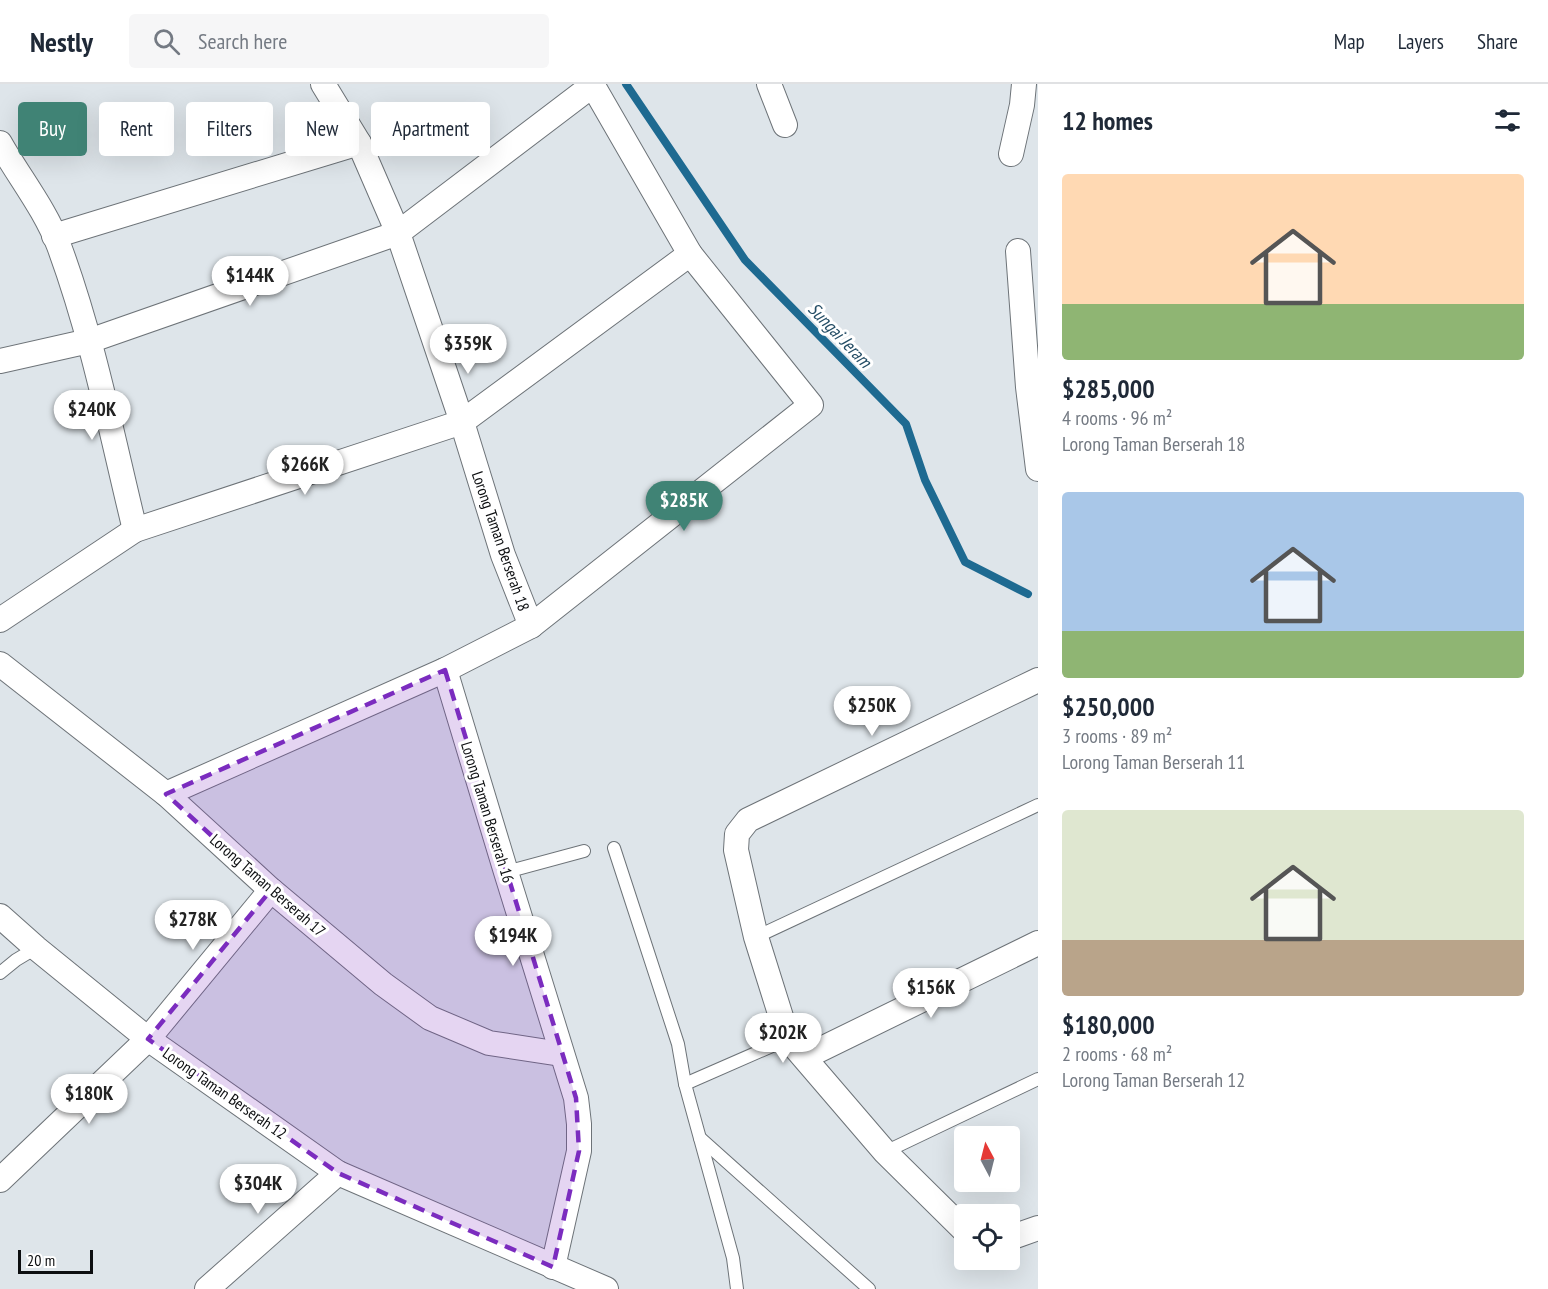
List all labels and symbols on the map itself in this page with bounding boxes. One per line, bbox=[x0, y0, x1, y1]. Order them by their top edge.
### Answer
pin: $144K bbox=[208, 256, 292, 307]
water label: Sungai Jeram bbox=[803, 298, 878, 373]
pin: $359K bbox=[426, 324, 510, 375]
pin: $240K bbox=[50, 390, 134, 441]
pin: $266K bbox=[263, 445, 347, 496]
street label: Lorong Taman Berserah 18 bbox=[468, 468, 534, 614]
pin: $285K bbox=[642, 481, 726, 532]
pin: $250K bbox=[830, 686, 914, 737]
street label: Lorong Taman Berserah 16 bbox=[457, 739, 519, 885]
street label: Lorong Taman Berserah 17 bbox=[206, 829, 330, 941]
pin: $278K bbox=[151, 900, 235, 951]
pin: $194K bbox=[471, 916, 555, 967]
pin: $156K bbox=[889, 968, 973, 1019]
pin: $202K bbox=[741, 1013, 825, 1064]
street label: Lorong Taman Berserah 12 bbox=[159, 1043, 291, 1143]
pin: $180K bbox=[47, 1074, 131, 1125]
north arrow bbox=[954, 1126, 1020, 1192]
pin: $304K bbox=[216, 1164, 300, 1215]
scale bar bbox=[18, 1247, 93, 1274]

